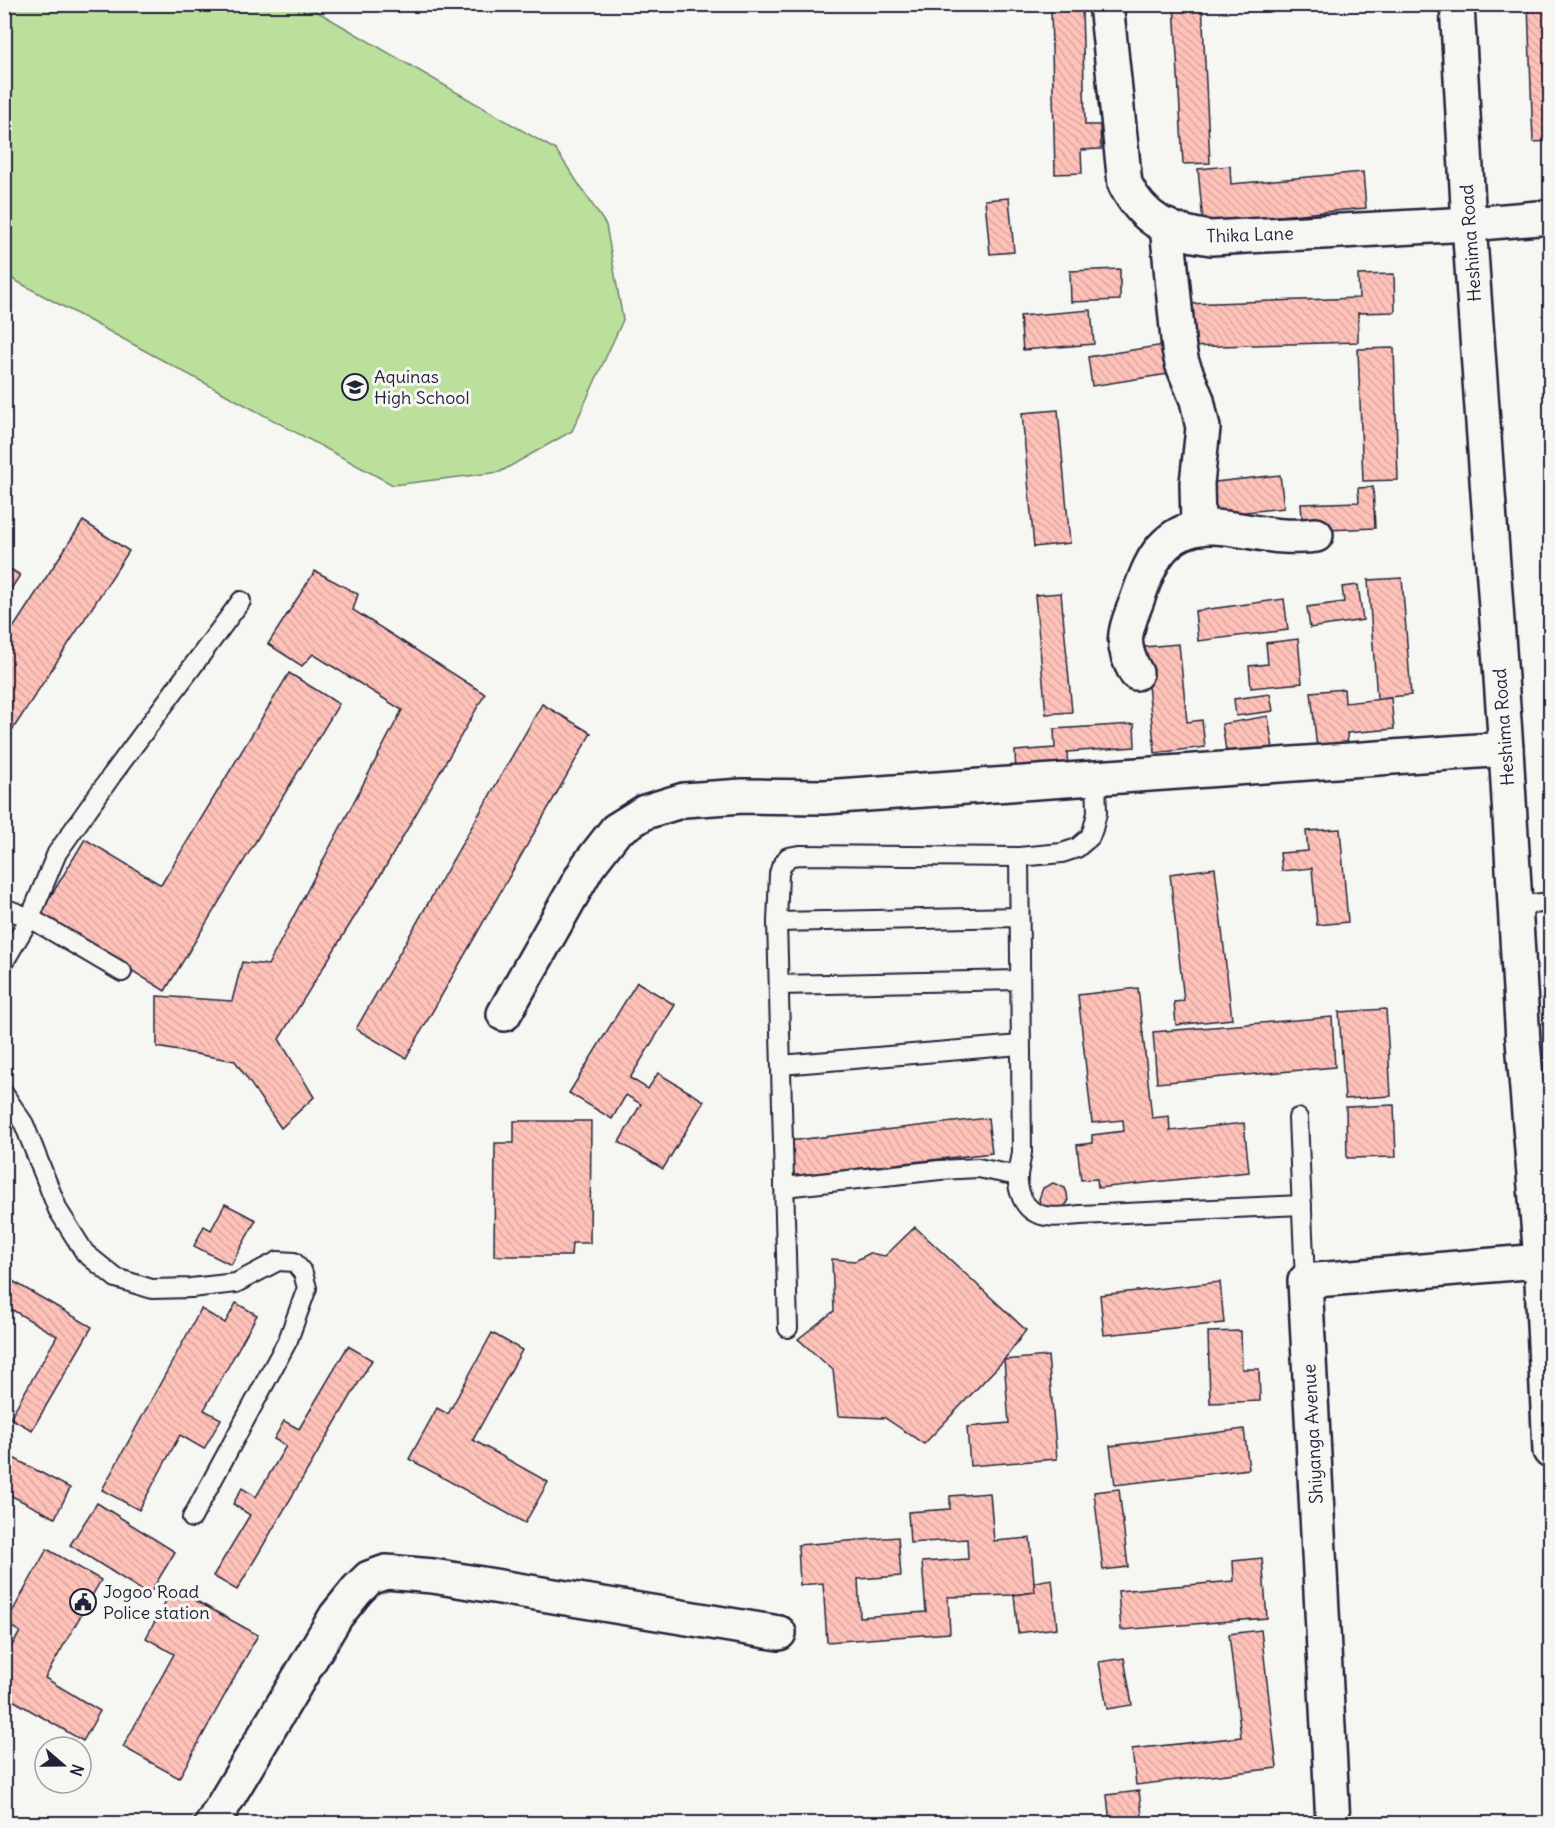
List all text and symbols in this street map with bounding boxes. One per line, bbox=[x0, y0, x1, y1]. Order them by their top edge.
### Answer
street label: Heshima Road bbox=[1455, 183, 1486, 303]
street label: Thika Lane bbox=[1206, 221, 1294, 248]
place label: Aquinas High School bbox=[374, 365, 470, 409]
school or university icon: Aquinas High School bbox=[340, 372, 370, 402]
street label: Heshima Road bbox=[1488, 667, 1519, 787]
street label: Shiyanga Avenue bbox=[1297, 1363, 1328, 1505]
place label: Jogoo Road Police station bbox=[103, 1580, 210, 1624]
public building icon: Jogoo Road Police station bbox=[68, 1587, 98, 1617]
north arrow bbox=[33, 1735, 93, 1795]
text: N bbox=[66, 1762, 88, 1779]

